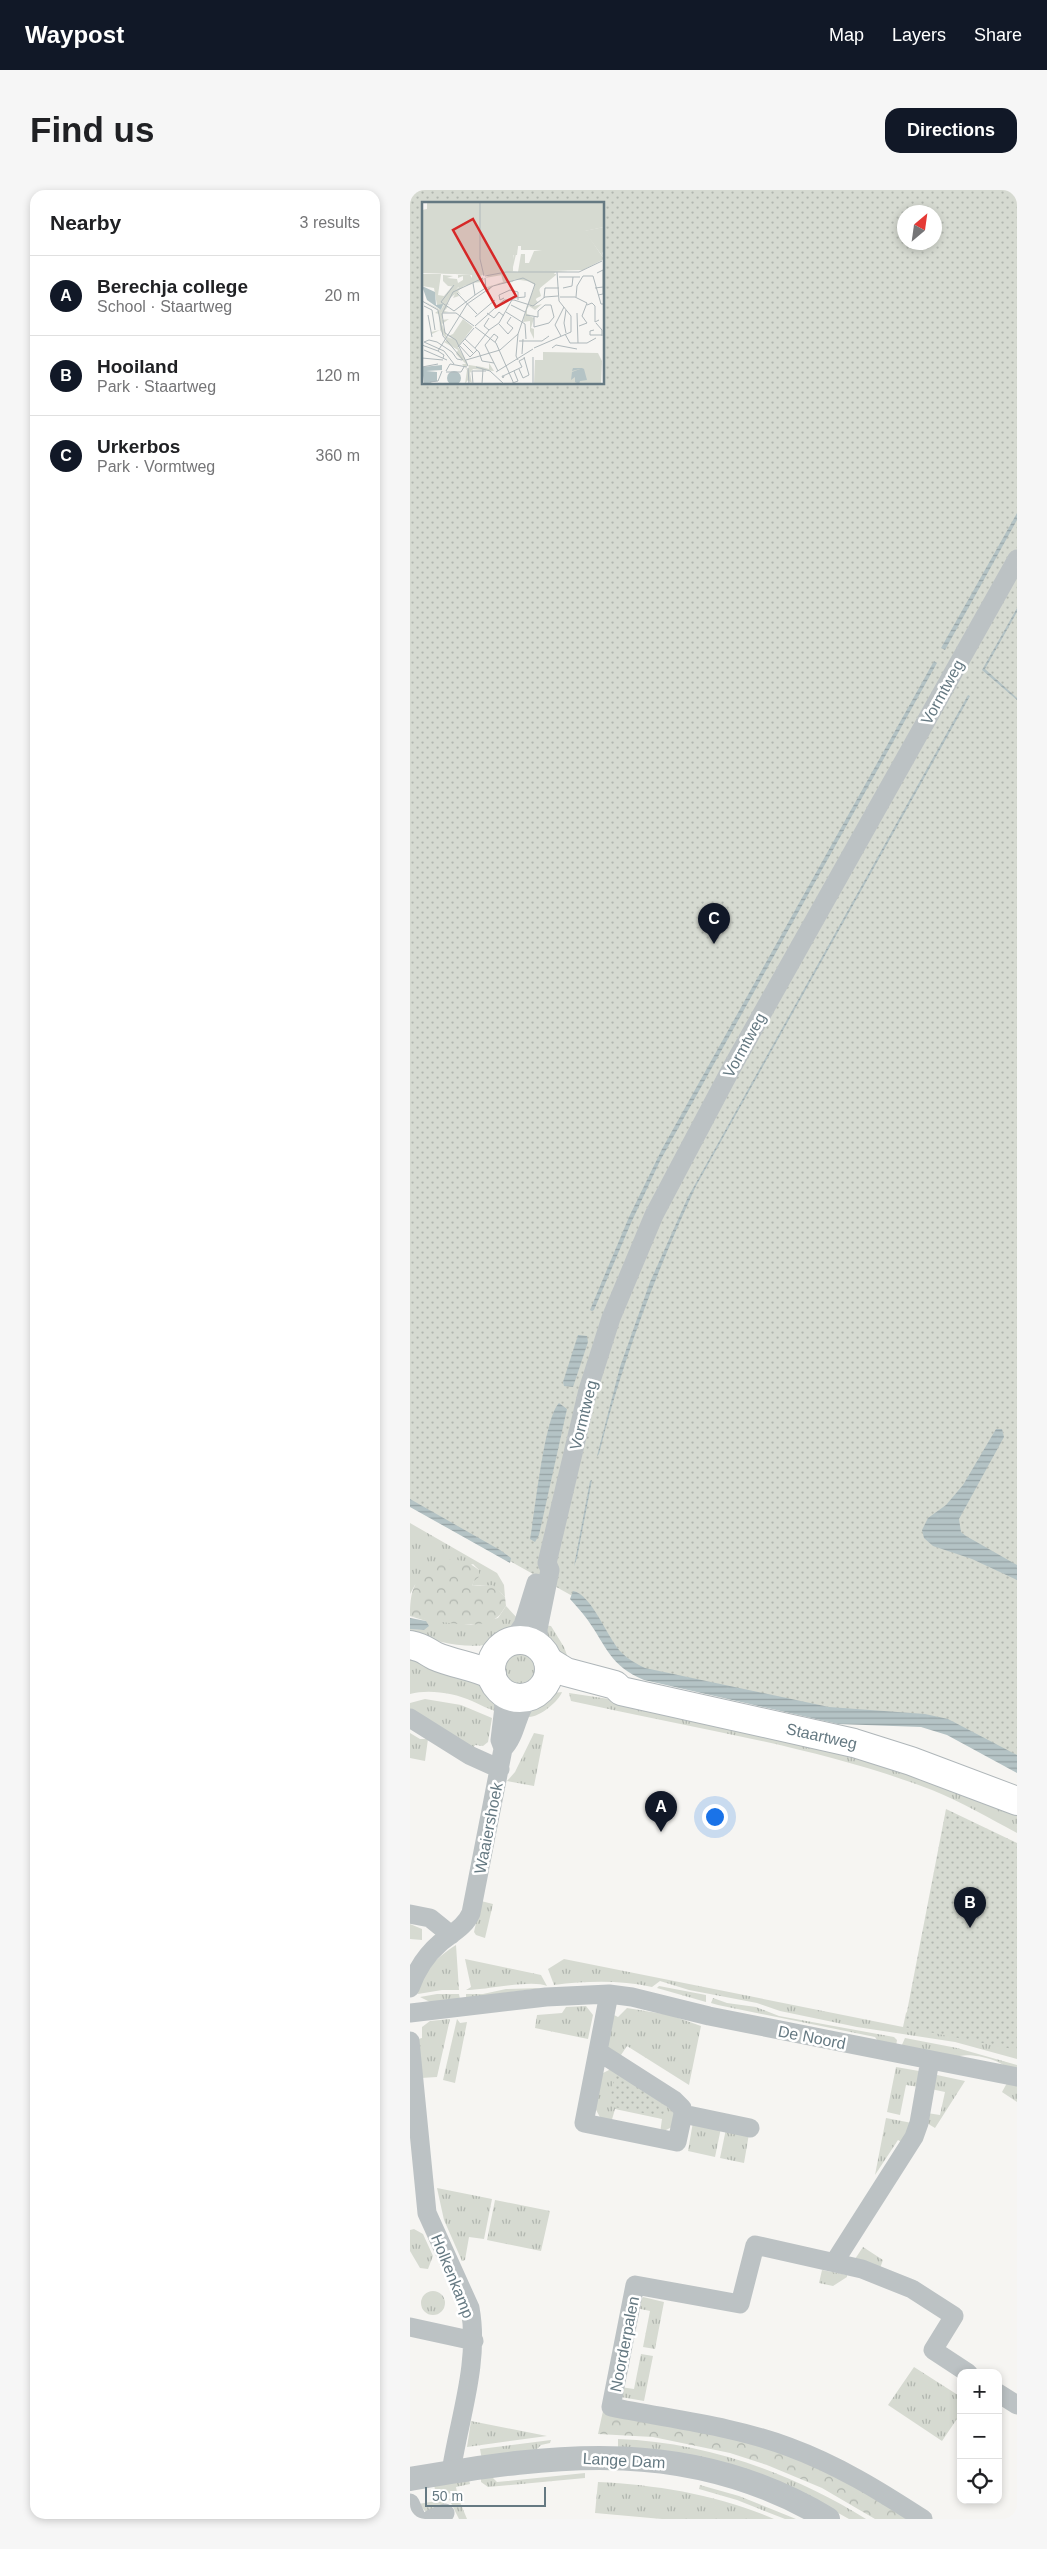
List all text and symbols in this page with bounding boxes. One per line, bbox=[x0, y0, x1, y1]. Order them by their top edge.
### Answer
text: Waypost bbox=[25, 21, 124, 48]
text: Map bbox=[829, 25, 864, 45]
text: Layers bbox=[892, 25, 946, 45]
text: Share bbox=[974, 25, 1022, 45]
button: Directions bbox=[885, 108, 1017, 153]
text: Find us bbox=[30, 110, 154, 149]
inset map bbox=[422, 202, 605, 385]
north arrow bbox=[897, 205, 942, 250]
text: Nearby bbox=[50, 211, 121, 234]
text: 3 results bbox=[300, 214, 360, 231]
text: Berechja college bbox=[97, 276, 248, 297]
text: A bbox=[60, 287, 72, 304]
text: 20 m bbox=[324, 287, 360, 304]
text: School · Staartweg bbox=[97, 298, 232, 315]
text: Hooiland bbox=[97, 356, 178, 377]
text: B bbox=[60, 367, 72, 384]
text: 120 m bbox=[316, 367, 360, 384]
text: Park · Staartweg bbox=[97, 378, 216, 395]
text: Urkerbos bbox=[97, 436, 180, 457]
text: C bbox=[60, 447, 72, 464]
text: 360 m bbox=[316, 447, 360, 464]
text: Park · Vormtweg bbox=[97, 458, 215, 475]
street label: Vormtweg bbox=[918, 657, 967, 727]
pin: C bbox=[698, 903, 730, 944]
street label: Vormtweg bbox=[720, 1010, 769, 1080]
street label: Vormtweg bbox=[567, 1379, 600, 1452]
street label: Staartweg bbox=[785, 1720, 859, 1752]
street label: Waaiershoek bbox=[471, 1780, 506, 1875]
pin: A bbox=[645, 1791, 677, 1832]
your location bbox=[702, 1804, 728, 1830]
pin: B bbox=[954, 1887, 986, 1928]
street label: De Noord bbox=[777, 2023, 847, 2052]
street label: Holkenkamp bbox=[428, 2232, 477, 2321]
street label: Noorderpalen bbox=[607, 2295, 642, 2393]
map controls bbox=[957, 2369, 1002, 2504]
button: + bbox=[957, 2369, 1002, 2414]
button: − bbox=[957, 2414, 1002, 2459]
street label: Lange Dam bbox=[582, 2450, 666, 2471]
button: locate bbox=[957, 2459, 1002, 2504]
scale bar bbox=[425, 2484, 546, 2507]
text: 50 m bbox=[432, 2488, 463, 2504]

